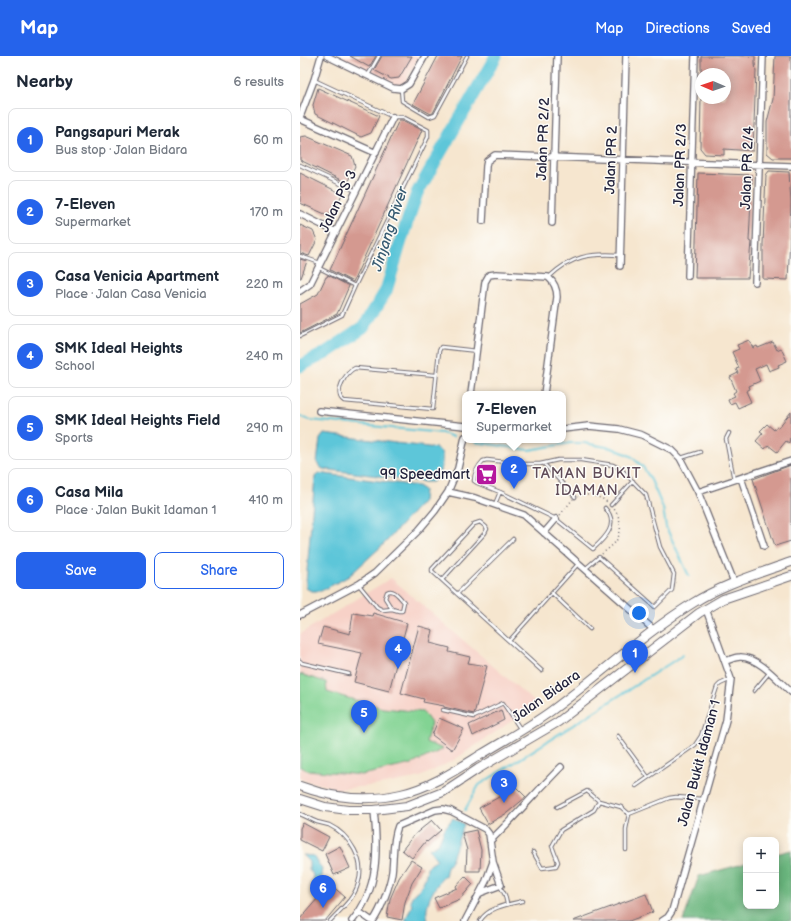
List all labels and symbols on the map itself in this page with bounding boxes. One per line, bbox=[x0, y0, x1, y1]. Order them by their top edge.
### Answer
north arrow bbox=[695, 68, 731, 104]
street label: Jalan PR 2/2 bbox=[533, 97, 553, 181]
street label: Jalan PR 2/3 bbox=[670, 123, 690, 207]
street label: Jalan PR 2 bbox=[601, 125, 621, 194]
street label: Jalan PR 2/4 bbox=[737, 126, 757, 210]
street label: Jalan PS 3 bbox=[316, 167, 360, 235]
water label: Jinjang River bbox=[367, 183, 413, 274]
pin: 2 bbox=[501, 456, 527, 489]
supermarket icon: 99 Speedmart bbox=[473, 461, 499, 487]
district label: TAMAN BUKIT IDAMAN bbox=[532, 464, 642, 500]
place label: 99 Speedmart bbox=[380, 466, 471, 483]
your location bbox=[629, 603, 649, 623]
pin: 4 bbox=[385, 636, 411, 669]
pin: 1 bbox=[622, 640, 648, 673]
street label: Jalan Bidara bbox=[509, 666, 583, 726]
street label: Jalan Bukit Idaman 1 bbox=[674, 698, 724, 828]
pin: 5 bbox=[351, 700, 377, 733]
pin: 3 bbox=[491, 770, 517, 803]
pin: 6 bbox=[310, 875, 336, 908]

